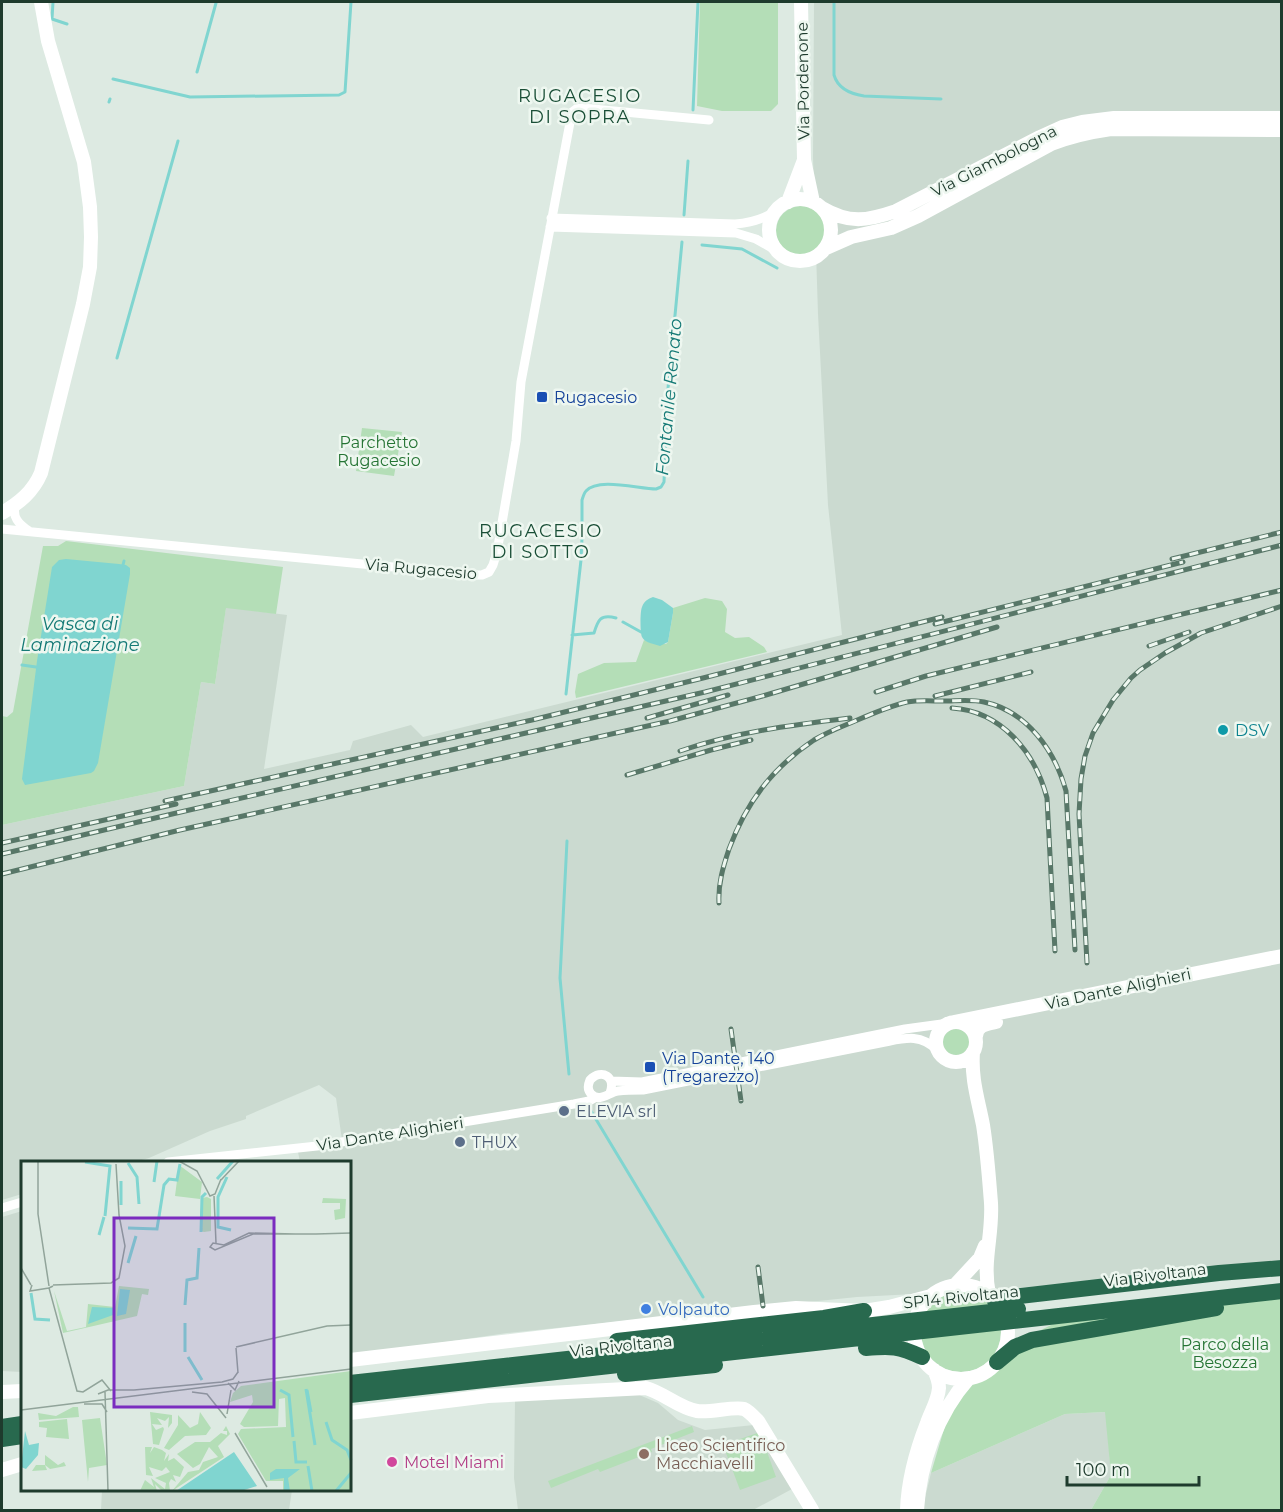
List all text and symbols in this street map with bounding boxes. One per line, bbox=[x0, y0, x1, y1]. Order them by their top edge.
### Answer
street label: Via Pordenone bbox=[792, 22, 814, 140]
district label: RUGACESIO DI SOPRA bbox=[518, 85, 642, 128]
street label: Via Giambologna bbox=[928, 121, 1060, 201]
water label: Fontanile Renato bbox=[651, 317, 687, 477]
place label: Rugacesio bbox=[554, 388, 637, 407]
marker: Rugacesio bbox=[535, 390, 549, 404]
park label: Parchetto Rugacesio bbox=[337, 433, 421, 470]
district label: RUGACESIO DI SOTTO bbox=[479, 520, 603, 563]
street label: Via Rugacesio bbox=[364, 555, 478, 583]
water label: Vasca di Laminazione bbox=[20, 613, 140, 656]
place label: DSV bbox=[1235, 721, 1270, 740]
marker: DSV bbox=[1216, 723, 1230, 737]
street label: Via Dante Alighieri bbox=[1043, 964, 1193, 1014]
place label: Via Dante, 140 (Tregarezzo) bbox=[662, 1049, 775, 1086]
marker: Via Dante, 140 (Tregarezzo) bbox=[643, 1060, 657, 1074]
place label: ELEVIA srl bbox=[576, 1102, 657, 1121]
marker: ELEVIA srl bbox=[557, 1104, 571, 1118]
street label: Via Dante Alighieri bbox=[315, 1113, 465, 1155]
place label: THUX bbox=[472, 1133, 518, 1152]
marker: THUX bbox=[453, 1135, 467, 1149]
inset map bbox=[21, 1161, 351, 1491]
street label: Via Rivoltana bbox=[1103, 1259, 1207, 1291]
street label: SP14 Rivoltana bbox=[902, 1281, 1020, 1313]
place label: Volpauto bbox=[658, 1300, 730, 1319]
marker: Volpauto bbox=[639, 1302, 653, 1316]
street label: Via Rivoltana bbox=[569, 1331, 673, 1361]
park label: Parco della Besozza bbox=[1181, 1335, 1269, 1372]
place label: Liceo Scientifico Macchiavelli bbox=[656, 1436, 785, 1473]
marker: Liceo Scientifico Macchiavelli bbox=[637, 1447, 651, 1461]
scale bar bbox=[1067, 1449, 1199, 1487]
place label: Motel Miami bbox=[404, 1453, 504, 1472]
marker: Motel Miami bbox=[385, 1455, 399, 1469]
text: 100 m bbox=[1076, 1459, 1130, 1481]

